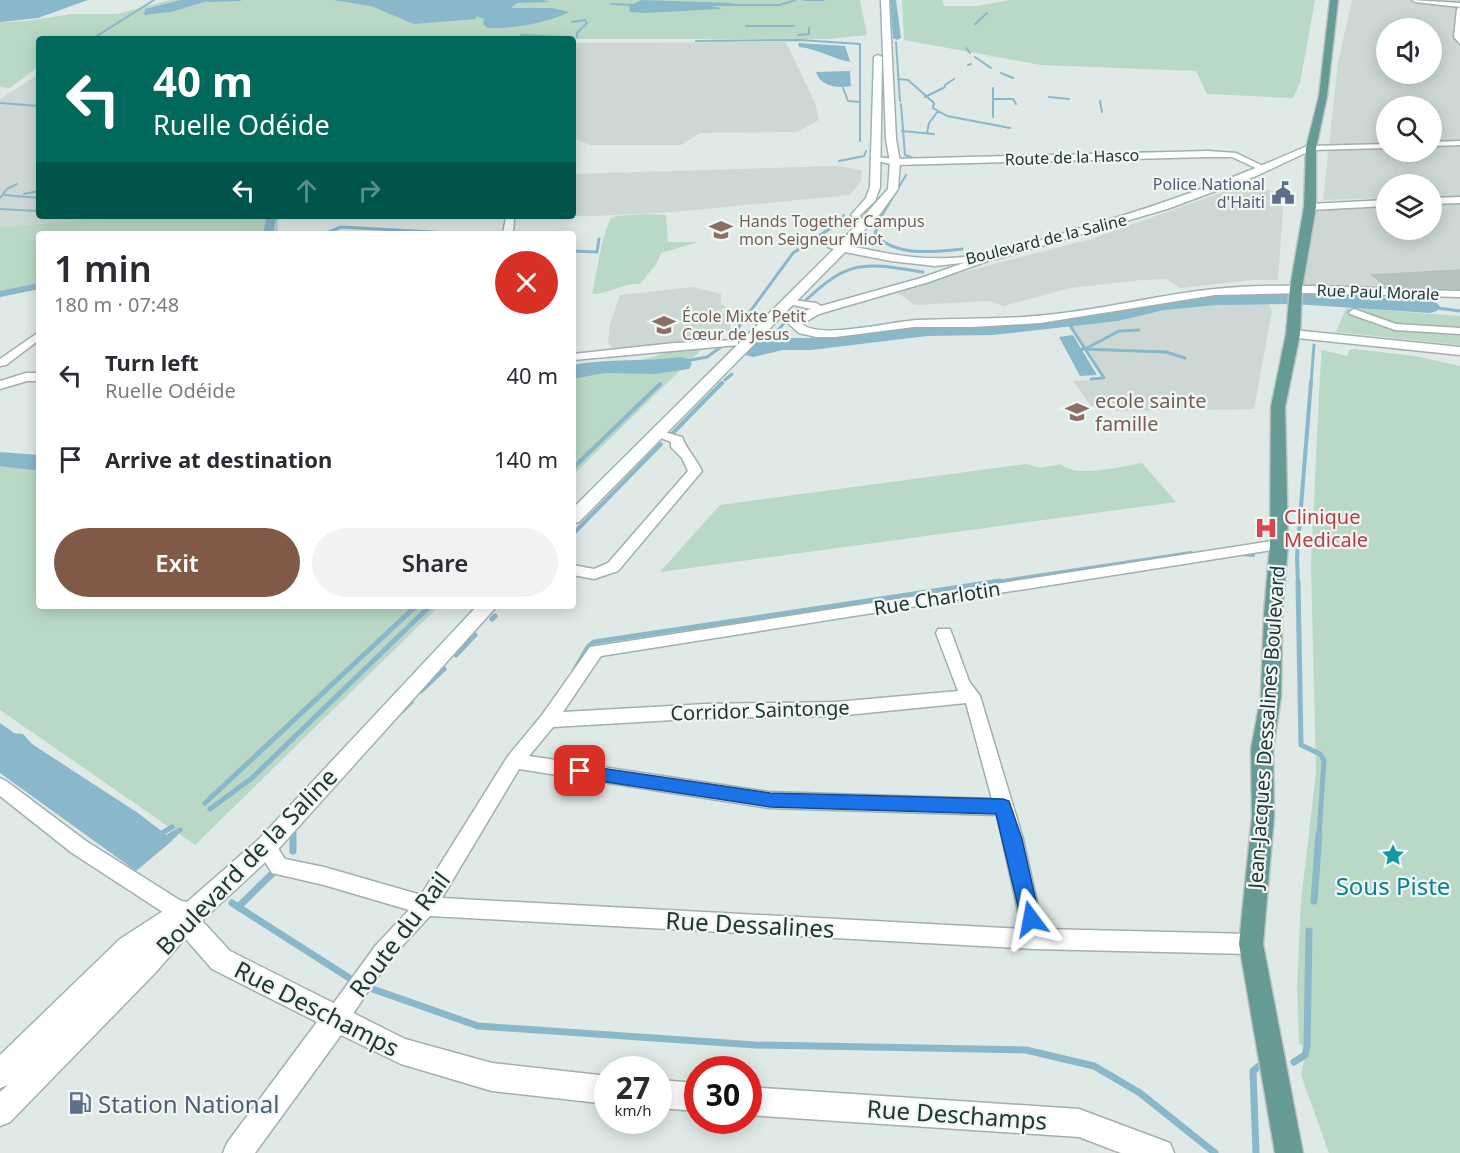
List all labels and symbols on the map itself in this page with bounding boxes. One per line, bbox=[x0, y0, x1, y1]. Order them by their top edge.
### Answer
street label: Route de la Hasco bbox=[1004, 144, 1140, 170]
place label: Police National d'Haiti bbox=[1153, 173, 1265, 213]
public building icon: Police National d'Haiti bbox=[1270, 180, 1296, 206]
street label: Boulevard de la Saline bbox=[963, 208, 1129, 270]
place label: Hands Together Campus mon Seigneur Miot bbox=[739, 210, 925, 250]
school or university icon: Hands Together Campus mon Seigneur Miot bbox=[708, 217, 734, 243]
street label: Rue Paul Morale bbox=[1316, 279, 1440, 305]
place label: École Mixte Petit Cœur de Jesus bbox=[682, 305, 806, 345]
school or university icon: École Mixte Petit Cœur de Jesus bbox=[651, 312, 677, 338]
place label: ecole sainte famille bbox=[1095, 387, 1206, 437]
school or university icon: ecole sainte famille bbox=[1064, 399, 1090, 425]
place label: Clinique Medicale bbox=[1284, 503, 1368, 553]
hospital icon: Clinique Medicale bbox=[1253, 515, 1279, 541]
street label: Jean-Jacques Dessalines Boulevard bbox=[1241, 565, 1291, 891]
street label: Rue Charlotin bbox=[872, 575, 1002, 621]
street label: Corridor Saintonge bbox=[670, 693, 850, 727]
pin bbox=[554, 745, 605, 796]
street label: Boulevard de la Saline bbox=[148, 760, 344, 962]
place icon: Sous Piste bbox=[1380, 842, 1406, 868]
street label: Route du Rail bbox=[341, 864, 457, 1004]
place label: Sous Piste bbox=[1336, 869, 1450, 902]
position arrow bbox=[999, 887, 1063, 951]
street label: Rue Dessalines bbox=[665, 903, 835, 945]
street label: Rue Deschamps bbox=[229, 952, 405, 1064]
speed limit sign: 30 bbox=[684, 1056, 762, 1134]
place label: Station National bbox=[98, 1087, 279, 1120]
fuel station icon: Station National bbox=[67, 1090, 93, 1116]
street label: Rue Deschamps bbox=[866, 1091, 1048, 1137]

